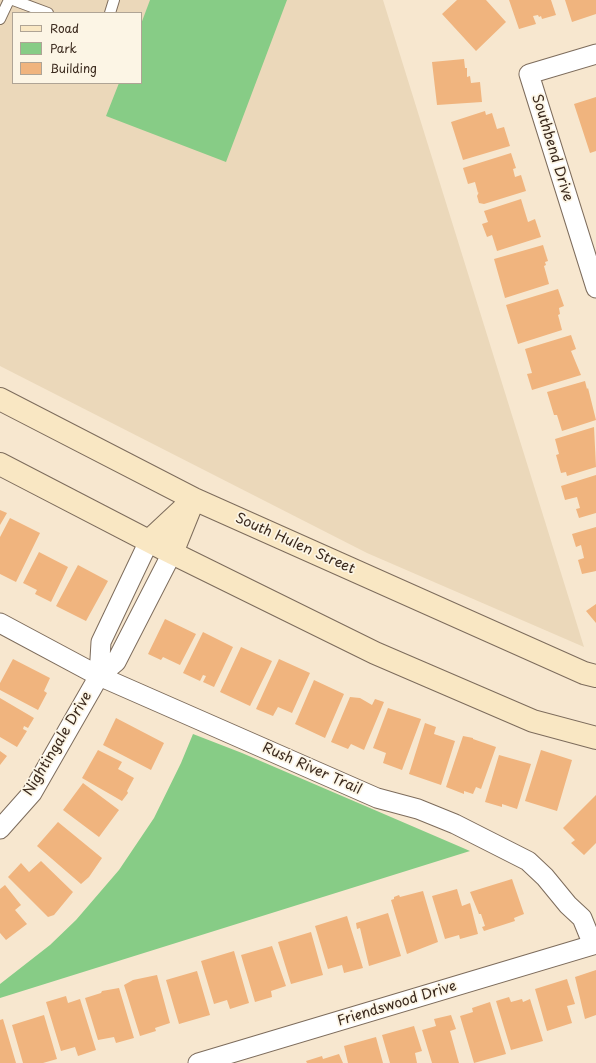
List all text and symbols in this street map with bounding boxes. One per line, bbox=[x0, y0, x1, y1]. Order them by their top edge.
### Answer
legend bbox=[12, 12, 142, 84]
text: Road bbox=[50, 19, 79, 37]
text: Park bbox=[50, 39, 77, 57]
text: Building bbox=[50, 59, 97, 77]
street label: Southbend Drive bbox=[528, 92, 576, 204]
street label: South Hulen Street bbox=[233, 510, 357, 578]
street label: Nightingale Drive bbox=[20, 689, 96, 799]
street label: Rush River Trail bbox=[260, 740, 364, 798]
street label: Friendswood Drive bbox=[335, 978, 459, 1030]

